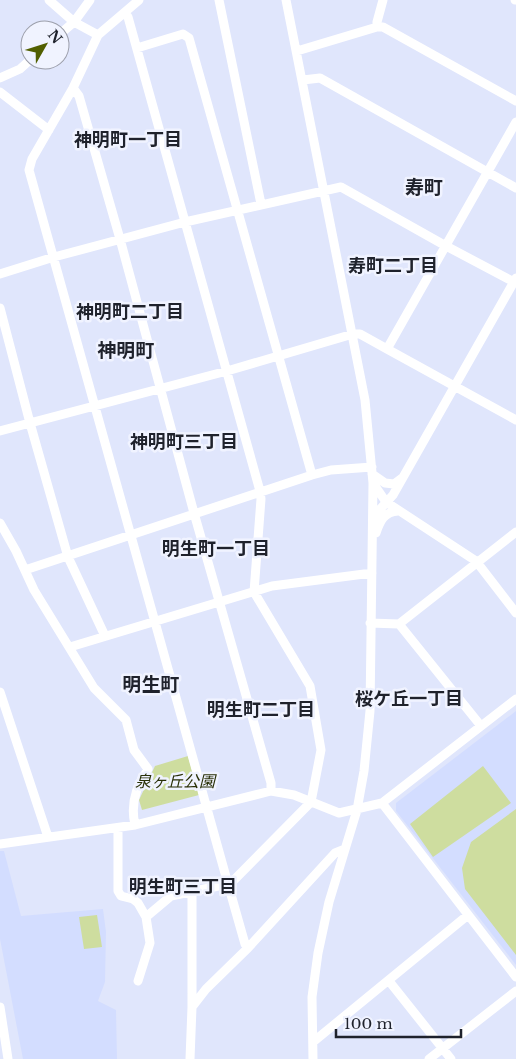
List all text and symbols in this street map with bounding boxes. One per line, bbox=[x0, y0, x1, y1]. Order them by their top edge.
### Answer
north arrow bbox=[20, 20, 70, 70]
text: N bbox=[44, 26, 66, 48]
district label: 神明町一丁目 bbox=[74, 129, 182, 151]
district label: 寿町 bbox=[405, 176, 443, 199]
district label: 寿町二丁目 bbox=[348, 255, 438, 277]
district label: 神明町二丁目 bbox=[76, 301, 184, 323]
district label: 神明町 bbox=[97, 339, 155, 362]
district label: 神明町三丁目 bbox=[130, 431, 238, 453]
district label: 明生町一丁目 bbox=[162, 538, 270, 560]
district label: 明生町 bbox=[122, 673, 180, 696]
district label: 桜ケ丘一丁目 bbox=[355, 688, 463, 710]
district label: 明生町二丁目 bbox=[207, 699, 315, 721]
park label: 泉ヶ丘公園 bbox=[135, 771, 217, 791]
district label: 明生町三丁目 bbox=[129, 876, 237, 898]
scale bar bbox=[336, 1006, 461, 1038]
text: 100 m bbox=[344, 1014, 393, 1033]

